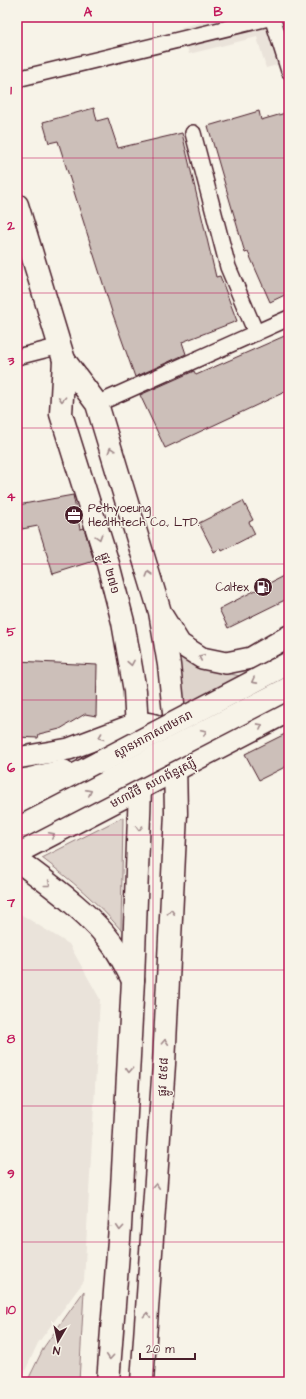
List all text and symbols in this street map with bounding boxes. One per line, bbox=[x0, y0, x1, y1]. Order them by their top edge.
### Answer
text: A bbox=[84, 3, 93, 21]
text: B bbox=[213, 3, 223, 21]
text: 1 bbox=[10, 81, 12, 99]
text: 2 bbox=[6, 217, 15, 235]
text: 3 bbox=[7, 352, 15, 370]
one-way arrow bbox=[58, 396, 67, 402]
one-way arrow bbox=[107, 447, 116, 454]
text: 4 bbox=[7, 488, 16, 506]
place label: Pethyoeung Healthtech Co., LTD. bbox=[88, 500, 200, 531]
office icon: Pethyoeung Healthtech Co., LTD. bbox=[63, 504, 85, 526]
one-way arrow bbox=[94, 534, 103, 541]
street label: ផ្លូវ ២៧១ bbox=[94, 550, 124, 596]
one-way arrow bbox=[145, 571, 154, 578]
fuel station icon: Caltex bbox=[252, 576, 274, 598]
place label: Caltex bbox=[216, 579, 249, 596]
text: 5 bbox=[6, 623, 16, 641]
one-way arrow bbox=[198, 654, 206, 662]
one-way arrow bbox=[126, 660, 135, 667]
one-way arrow bbox=[251, 677, 259, 684]
street label: ស្ពានអាកាស៧មករា bbox=[111, 706, 196, 763]
one-way arrow bbox=[256, 724, 264, 731]
one-way arrow bbox=[200, 729, 207, 737]
one-way arrow bbox=[98, 732, 106, 740]
street label: មហាវិថី សហព័ន្ធរុស្ស៊ី bbox=[107, 754, 200, 813]
text: 6 bbox=[7, 759, 16, 777]
one-way arrow bbox=[85, 789, 92, 797]
one-way arrow bbox=[135, 825, 143, 831]
one-way arrow bbox=[47, 832, 55, 840]
one-way arrow bbox=[43, 879, 50, 886]
text: 7 bbox=[6, 894, 16, 912]
one-way arrow bbox=[167, 909, 176, 915]
text: 8 bbox=[7, 1030, 16, 1048]
one-way arrow bbox=[161, 1039, 170, 1045]
street label: ផ្លូវ ៥៩៨ bbox=[154, 1057, 175, 1097]
one-way arrow bbox=[125, 1067, 133, 1073]
text: 9 bbox=[7, 1165, 15, 1183]
one-way arrow bbox=[152, 1183, 161, 1189]
one-way arrow bbox=[116, 1225, 124, 1231]
text: 10 bbox=[6, 1301, 17, 1319]
one-way arrow bbox=[142, 1312, 151, 1318]
north arrow bbox=[38, 1321, 78, 1361]
scale bar bbox=[140, 1335, 195, 1361]
text: 20 m bbox=[146, 1341, 175, 1358]
text: N bbox=[52, 1342, 61, 1358]
one-way arrow bbox=[106, 1354, 115, 1360]

